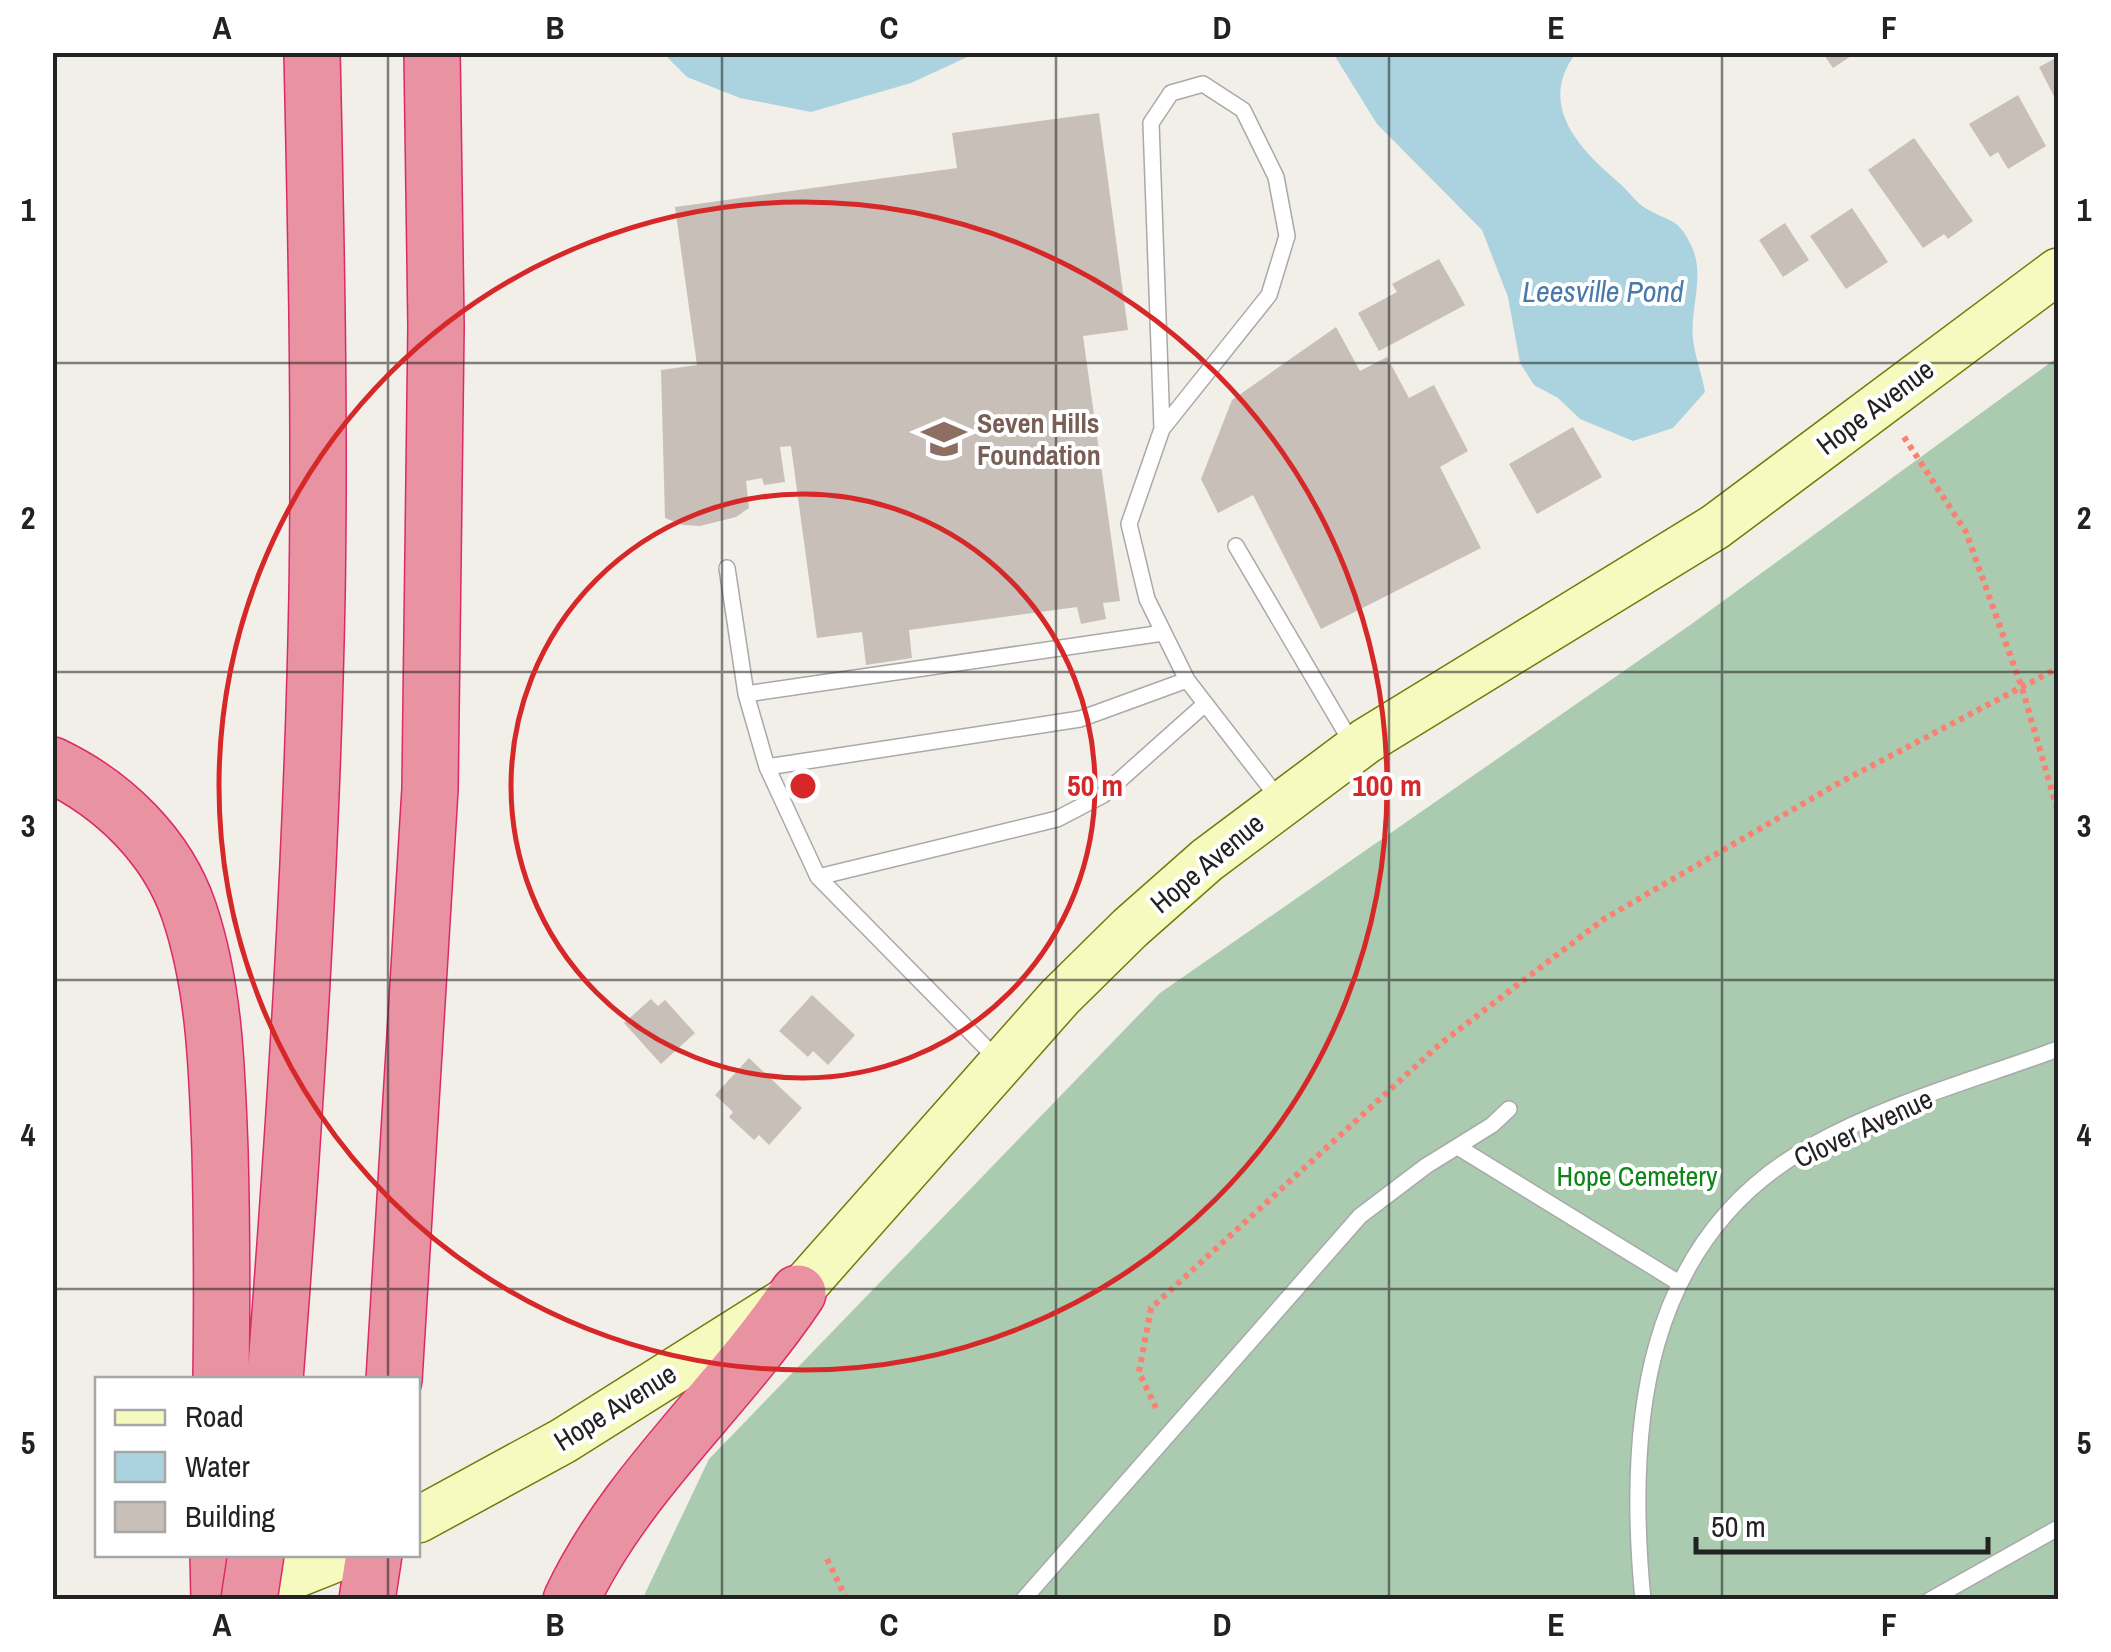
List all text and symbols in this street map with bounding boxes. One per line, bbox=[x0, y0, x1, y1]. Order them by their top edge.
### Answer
text: A bbox=[213, 6, 232, 49]
text: B bbox=[546, 6, 564, 49]
text: C bbox=[880, 6, 898, 49]
text: D bbox=[1213, 6, 1231, 49]
text: E bbox=[1547, 6, 1565, 49]
text: F bbox=[1881, 6, 1897, 49]
text: 1 bbox=[21, 188, 36, 231]
text: 1 bbox=[2077, 188, 2092, 231]
water label: Leesville Pond bbox=[1522, 271, 1684, 311]
street label: Hope Avenue bbox=[1809, 350, 1941, 464]
place label: Seven Hills Foundation bbox=[977, 404, 1101, 474]
school or university icon: Seven Hills Foundation bbox=[920, 415, 968, 463]
text: 2 bbox=[21, 496, 35, 539]
text: 2 bbox=[2077, 496, 2091, 539]
text: 50 m bbox=[1067, 765, 1123, 805]
text: 100 m bbox=[1352, 765, 1422, 805]
centre of rings bbox=[785, 768, 821, 804]
text: 3 bbox=[21, 804, 35, 847]
street label: Hope Avenue bbox=[1142, 804, 1272, 922]
text: 3 bbox=[2077, 804, 2091, 847]
street label: Clover Avenue bbox=[1787, 1079, 1939, 1177]
text: 4 bbox=[21, 1113, 36, 1156]
text: 4 bbox=[2077, 1113, 2092, 1156]
park label: Hope Cemetery bbox=[1557, 1157, 1718, 1195]
street label: Hope Avenue bbox=[547, 1354, 683, 1460]
legend bbox=[95, 1377, 420, 1557]
text: Road bbox=[185, 1396, 244, 1436]
text: 5 bbox=[21, 1421, 35, 1464]
text: 5 bbox=[2077, 1421, 2091, 1464]
text: Water bbox=[185, 1446, 251, 1486]
scale bar bbox=[1696, 1492, 1988, 1554]
text: Building bbox=[185, 1496, 276, 1536]
text: 50 m bbox=[1711, 1506, 1766, 1546]
text: A bbox=[213, 1603, 232, 1646]
text: B bbox=[546, 1603, 564, 1646]
text: C bbox=[880, 1603, 898, 1646]
text: D bbox=[1213, 1603, 1231, 1646]
text: E bbox=[1547, 1603, 1565, 1646]
text: F bbox=[1881, 1603, 1897, 1646]

